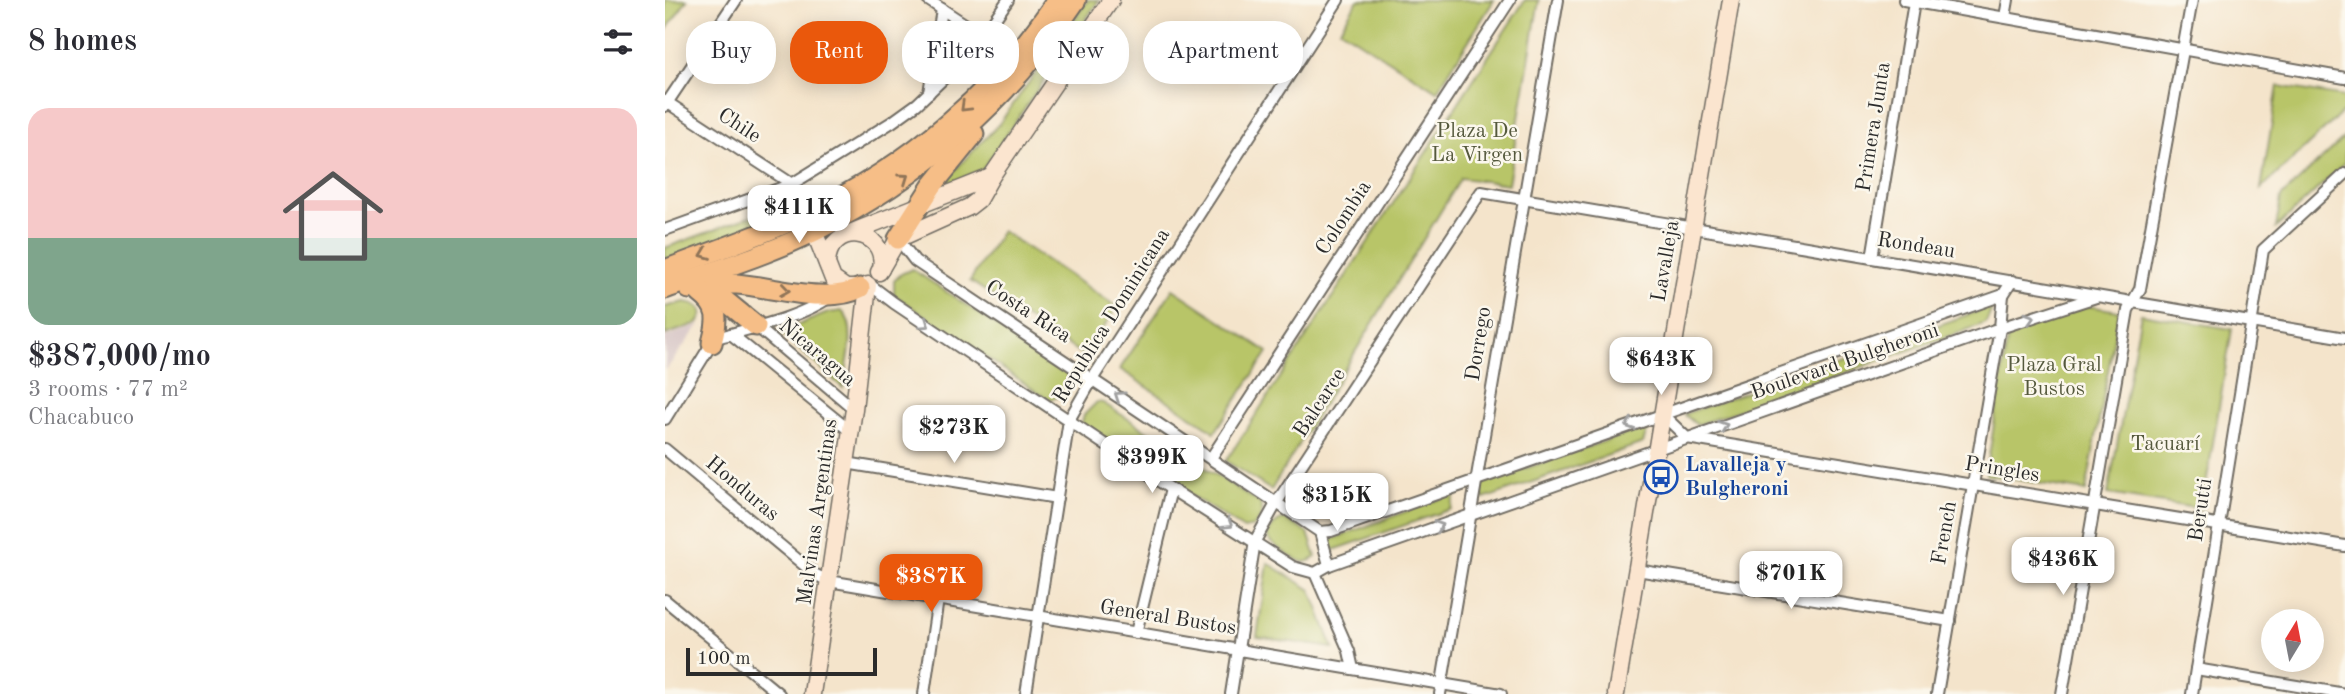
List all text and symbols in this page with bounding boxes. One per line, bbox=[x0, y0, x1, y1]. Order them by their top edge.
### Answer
chip: Buy bbox=[686, 21, 776, 84]
chip: Rent bbox=[790, 21, 888, 84]
chip: Filters bbox=[902, 21, 1019, 84]
chip: New bbox=[1033, 21, 1129, 84]
chip: Apartment bbox=[1143, 21, 1303, 84]
icon: filters bbox=[599, 23, 637, 61]
text: 8 homes bbox=[28, 27, 137, 57]
street label: Primera Junta bbox=[1853, 60, 1895, 194]
one-way arrow bbox=[960, 99, 973, 112]
street label: Chile bbox=[714, 105, 764, 147]
park label: Plaza De La Virgen bbox=[1431, 121, 1523, 166]
icon: home bbox=[270, 153, 396, 279]
one-way arrow bbox=[896, 173, 909, 186]
street label: Colombia bbox=[1312, 177, 1376, 259]
pin: $411K bbox=[750, 186, 848, 245]
text: $411K bbox=[763, 196, 835, 219]
street label: Lavalleja bbox=[1648, 218, 1684, 304]
street label: Republica Dominicana bbox=[1050, 225, 1174, 407]
street label: Rondeau bbox=[1875, 229, 1957, 263]
one-way arrow bbox=[700, 246, 712, 260]
street label: Costa Rica bbox=[981, 277, 1075, 347]
one-way arrow bbox=[779, 282, 791, 297]
street label: Dorrego bbox=[1463, 305, 1495, 383]
one-way arrow bbox=[2023, 312, 2036, 326]
street label: Nicaragua bbox=[775, 315, 859, 391]
one-way arrow bbox=[917, 316, 930, 329]
street label: Boulevard Bulgheroni bbox=[1748, 320, 1942, 404]
pin: $643K bbox=[1612, 338, 1710, 397]
text: $387,000/mo bbox=[28, 342, 211, 372]
text: $643K bbox=[1625, 348, 1697, 371]
park label: Plaza Gral Bustos bbox=[2006, 355, 2102, 400]
street label: Balcarce bbox=[1290, 365, 1350, 441]
text: 3 rooms · 77 m² bbox=[28, 378, 188, 401]
one-way arrow bbox=[1114, 392, 1127, 404]
text: Chacabuco bbox=[28, 406, 134, 429]
pin: $273K bbox=[905, 406, 1003, 465]
text: $273K bbox=[918, 416, 990, 439]
street label: Malvinas Argentinas bbox=[795, 417, 841, 607]
one-way arrow bbox=[1625, 417, 1637, 431]
one-way arrow bbox=[1716, 420, 1728, 434]
park label: Tacuarí bbox=[2130, 434, 2200, 455]
pin: $399K bbox=[1103, 435, 1201, 495]
text: $399K bbox=[1116, 446, 1188, 469]
street label: Honduras bbox=[701, 452, 783, 526]
street label: Pringles bbox=[1963, 454, 2041, 486]
place label: Lavalleja y Bulgheroni bbox=[1685, 455, 1789, 500]
bus stop icon: Lavalleja y Bulgheroni bbox=[1642, 458, 1680, 496]
pin: $315K bbox=[1288, 474, 1386, 533]
street label: Berutti bbox=[2186, 477, 2216, 543]
text: $315K bbox=[1301, 484, 1373, 507]
street label: French bbox=[1929, 499, 1961, 567]
one-way arrow bbox=[1220, 516, 1233, 529]
one-way arrow bbox=[1433, 520, 1445, 534]
pin: $436K bbox=[2014, 538, 2112, 597]
text: $436K bbox=[2027, 548, 2099, 571]
pin: $701K bbox=[1742, 552, 1840, 611]
pin: $387K bbox=[882, 554, 980, 614]
text: $701K bbox=[1755, 562, 1827, 585]
text: $387K bbox=[895, 565, 967, 588]
street label: General Bustos bbox=[1098, 597, 1238, 639]
north arrow bbox=[2261, 609, 2324, 672]
map controls bbox=[2261, 609, 2324, 672]
scale bar bbox=[686, 645, 877, 677]
text: 100 m bbox=[697, 650, 750, 669]

